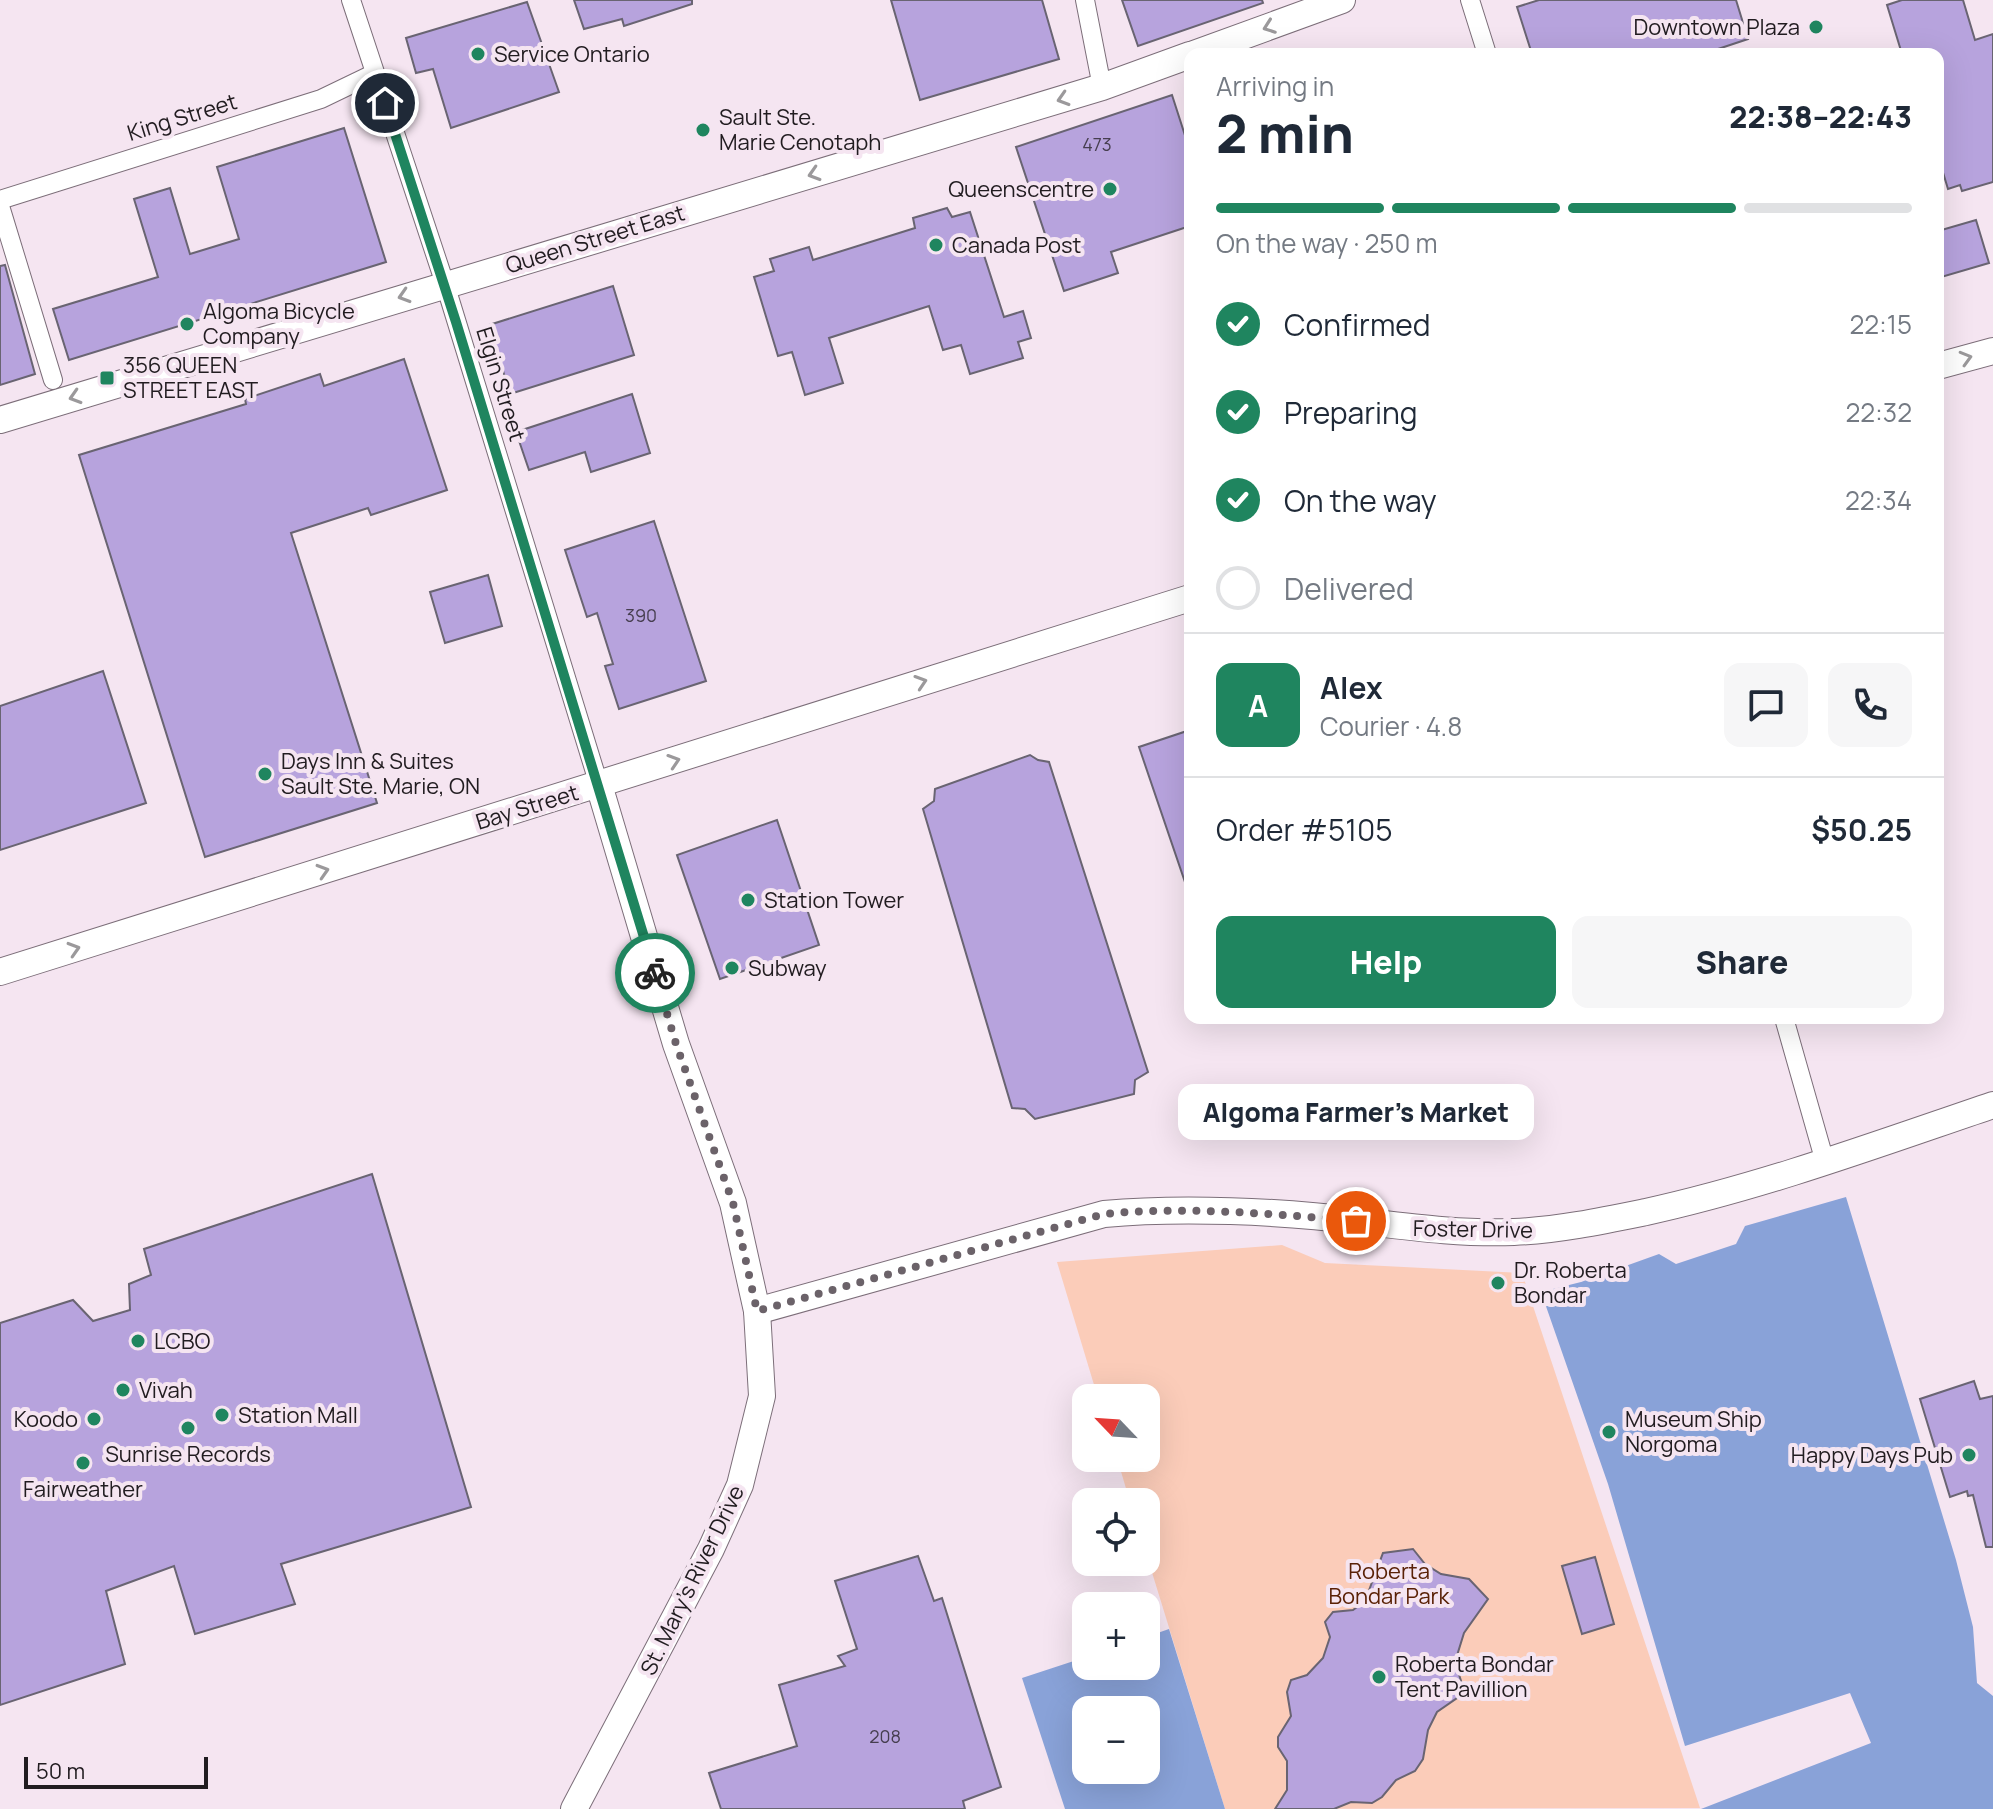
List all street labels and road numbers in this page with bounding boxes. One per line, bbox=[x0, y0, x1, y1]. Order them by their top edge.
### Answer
street label: King Street bbox=[123, 86, 241, 148]
street label: Queen Street East bbox=[502, 197, 688, 281]
street label: Elgin Street bbox=[469, 323, 533, 445]
street label: Bay Street bbox=[472, 777, 582, 837]
street label: Foster Drive bbox=[1413, 1213, 1533, 1245]
street label: St. Mary's River Drive bbox=[633, 1480, 751, 1680]

